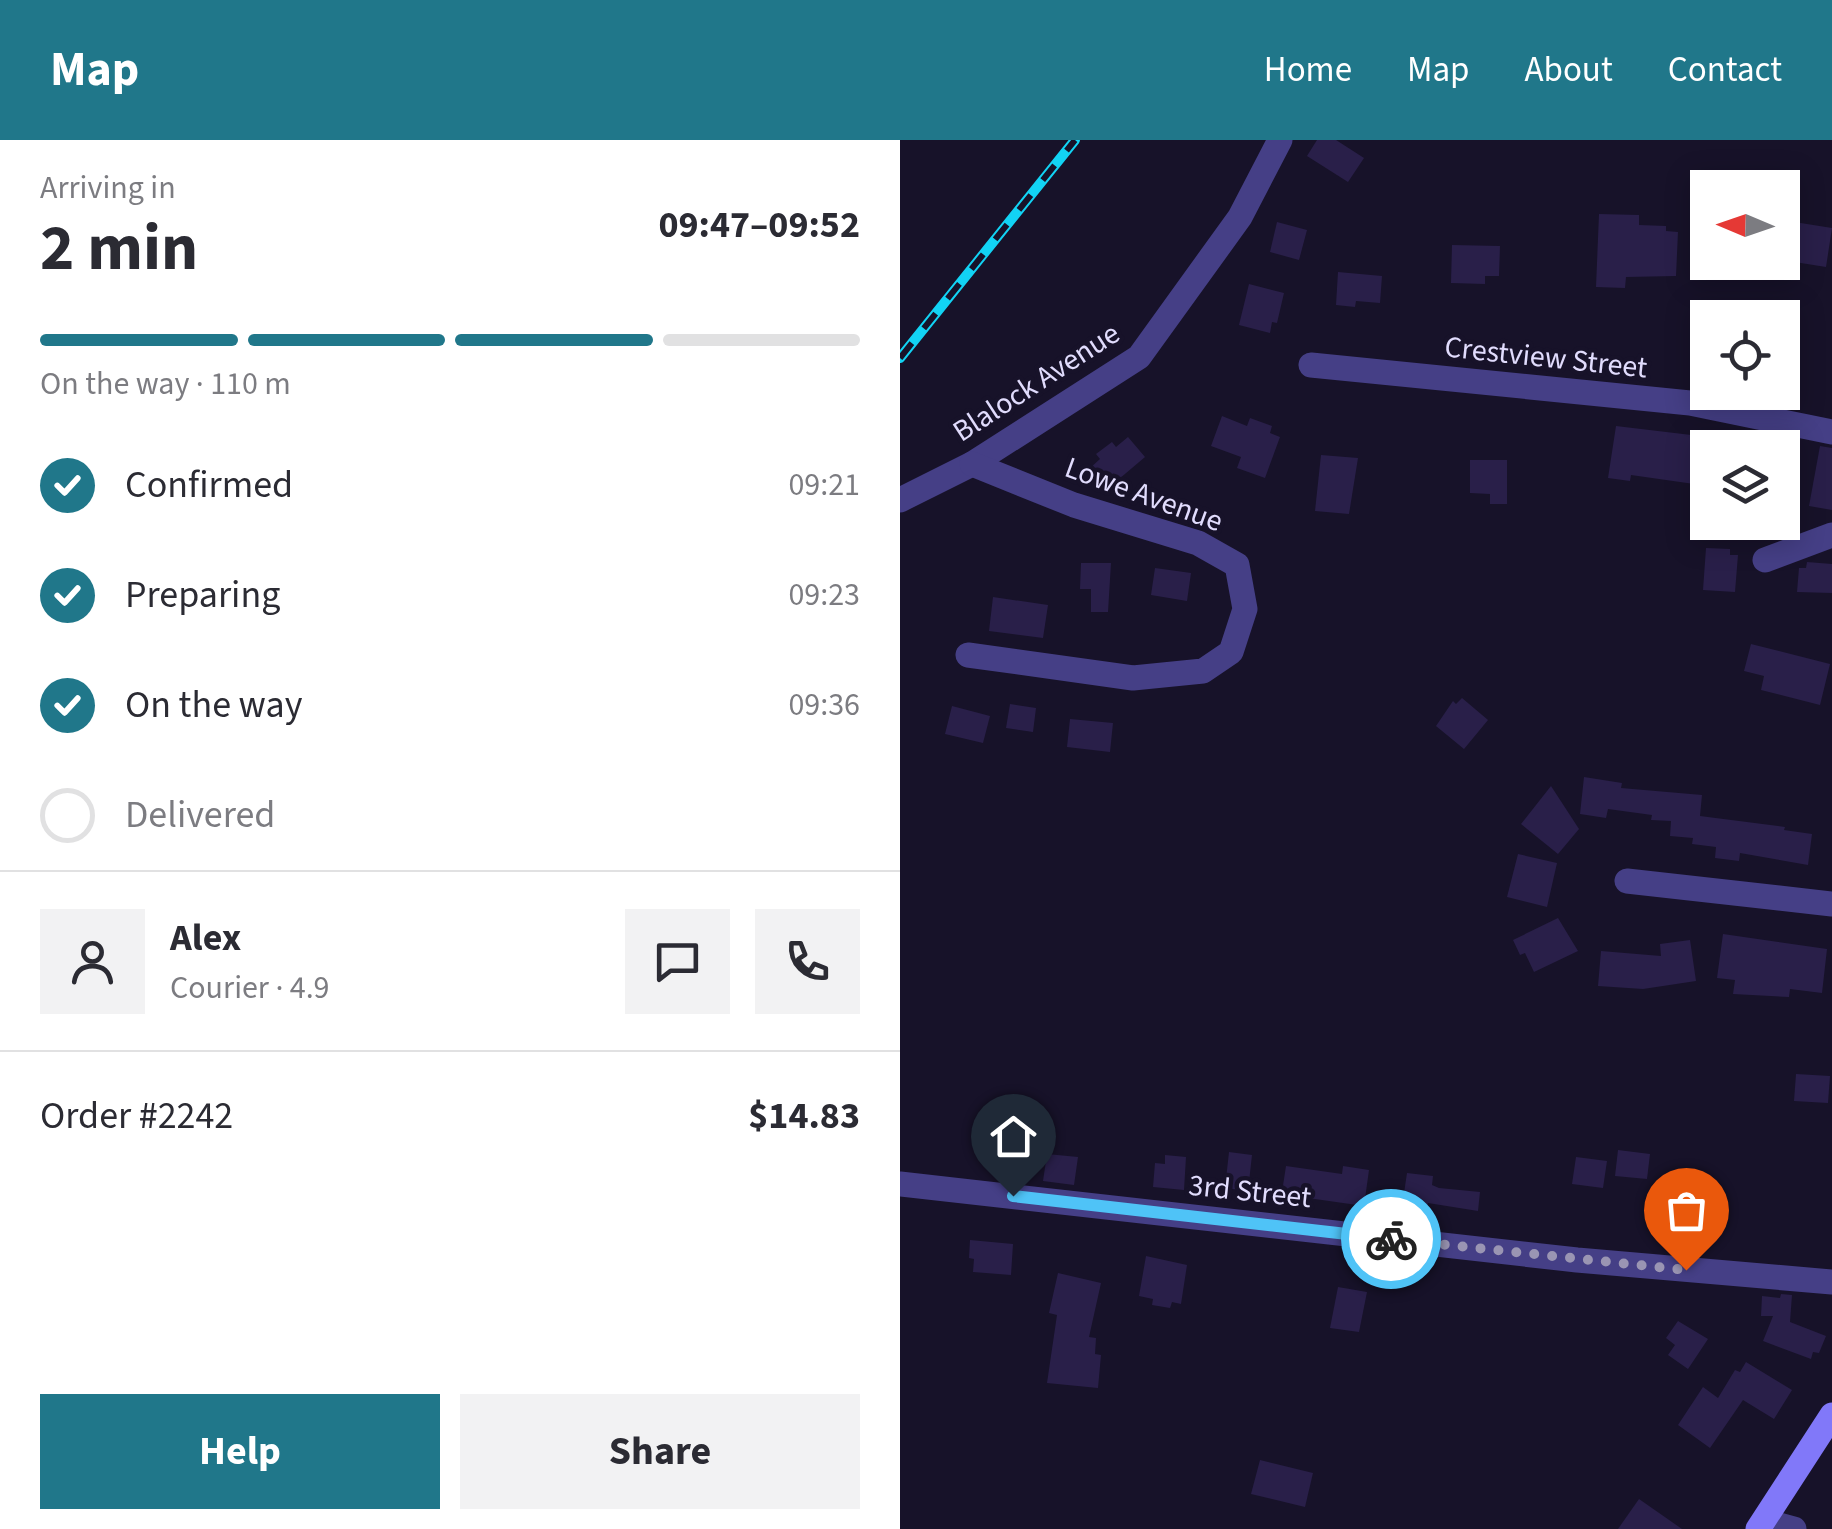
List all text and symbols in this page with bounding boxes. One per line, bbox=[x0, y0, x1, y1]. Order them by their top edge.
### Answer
text: Map bbox=[50, 36, 139, 104]
text: Home bbox=[1264, 45, 1352, 95]
text: Map bbox=[1407, 45, 1470, 95]
text: About bbox=[1525, 45, 1613, 95]
text: Contact bbox=[1668, 45, 1782, 95]
text: Arriving in bbox=[40, 165, 176, 211]
north arrow bbox=[1690, 170, 1800, 280]
map controls bbox=[1690, 170, 1800, 540]
text: 09:47–09:52 bbox=[658, 198, 860, 252]
text: 2 min bbox=[40, 202, 198, 295]
button: locate bbox=[1690, 300, 1800, 410]
street label: Blalock Avenue bbox=[944, 312, 1128, 453]
street label: Crestview Street bbox=[1443, 325, 1649, 390]
text: On the way · 110 m bbox=[40, 361, 291, 407]
button: layers bbox=[1690, 430, 1800, 540]
street label: Lowe Avenue bbox=[1059, 446, 1229, 543]
icon: check bbox=[40, 458, 95, 513]
text: Confirmed bbox=[125, 458, 293, 512]
text: 09:21 bbox=[788, 462, 860, 508]
icon: check bbox=[40, 568, 95, 623]
text: Preparing bbox=[125, 568, 280, 622]
text: 09:23 bbox=[788, 572, 860, 618]
icon: check bbox=[40, 678, 95, 733]
text: On the way bbox=[125, 678, 302, 732]
text: 09:36 bbox=[788, 682, 860, 728]
text: Delivered bbox=[125, 788, 275, 842]
button: person bbox=[40, 909, 145, 1014]
button: chat bbox=[625, 909, 730, 1014]
button: phone bbox=[755, 909, 860, 1014]
text: Alex bbox=[170, 911, 241, 965]
text: Courier · 4.9 bbox=[170, 965, 330, 1011]
text: Order #2242 bbox=[40, 1089, 233, 1143]
text: $14.83 bbox=[748, 1089, 860, 1143]
pin bbox=[971, 1094, 1056, 1197]
icon: home bbox=[986, 1109, 1041, 1164]
street label: 3rd Street bbox=[1187, 1164, 1313, 1219]
pin bbox=[1644, 1168, 1729, 1271]
icon: bag bbox=[1659, 1183, 1714, 1238]
courier bbox=[1341, 1189, 1441, 1289]
icon: bike bbox=[1364, 1212, 1419, 1267]
button: Help bbox=[40, 1394, 440, 1509]
button: Share bbox=[460, 1394, 860, 1509]

